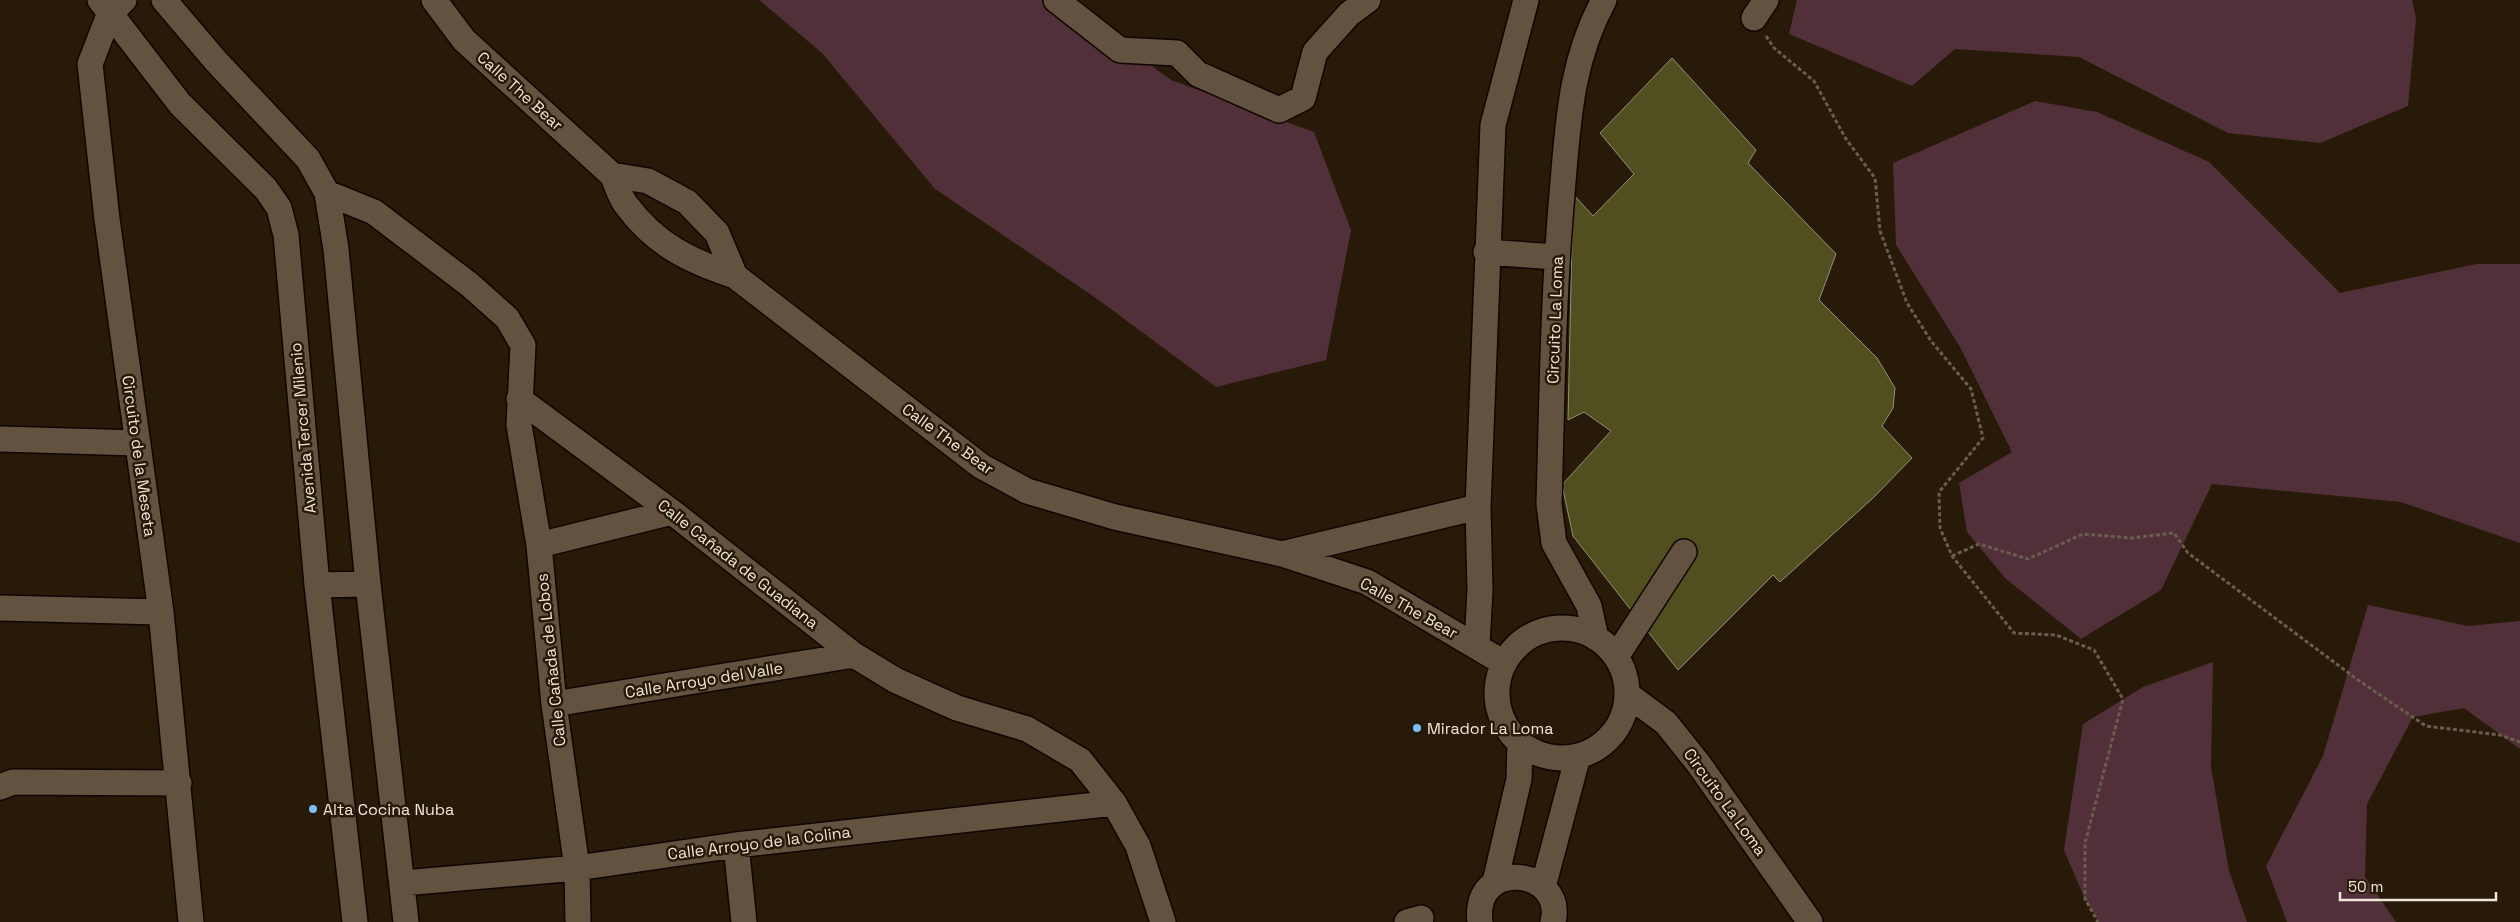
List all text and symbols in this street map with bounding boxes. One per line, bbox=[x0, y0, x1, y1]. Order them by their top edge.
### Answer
street label: Calle The Bear bbox=[473, 47, 567, 135]
street label: Circuito La Loma bbox=[1542, 256, 1568, 384]
street label: Avenida Tercer Milenio bbox=[285, 342, 321, 514]
street label: Circuito de la Meseta bbox=[117, 374, 161, 538]
street label: Calle The Bear bbox=[898, 399, 998, 479]
street label: Calle Cañada de Guadiana bbox=[653, 495, 823, 633]
street label: Calle Cañada de Lobos bbox=[531, 572, 571, 748]
street label: Calle The Bear bbox=[1356, 572, 1462, 644]
street label: Calle Arroyo del Valle bbox=[624, 657, 784, 703]
place label: Mirador La Loma bbox=[1427, 718, 1553, 739]
marker: Mirador La Loma bbox=[1411, 722, 1423, 734]
street label: Circuito La Loma bbox=[1679, 744, 1771, 860]
place label: Alta Cocina Nuba bbox=[323, 799, 454, 820]
marker: Alta Cocina Nuba bbox=[307, 803, 319, 815]
street label: Calle Arroyo de la Colina bbox=[666, 821, 852, 865]
scale bar bbox=[2340, 870, 2496, 902]
text: 50 m bbox=[2348, 877, 2383, 896]

